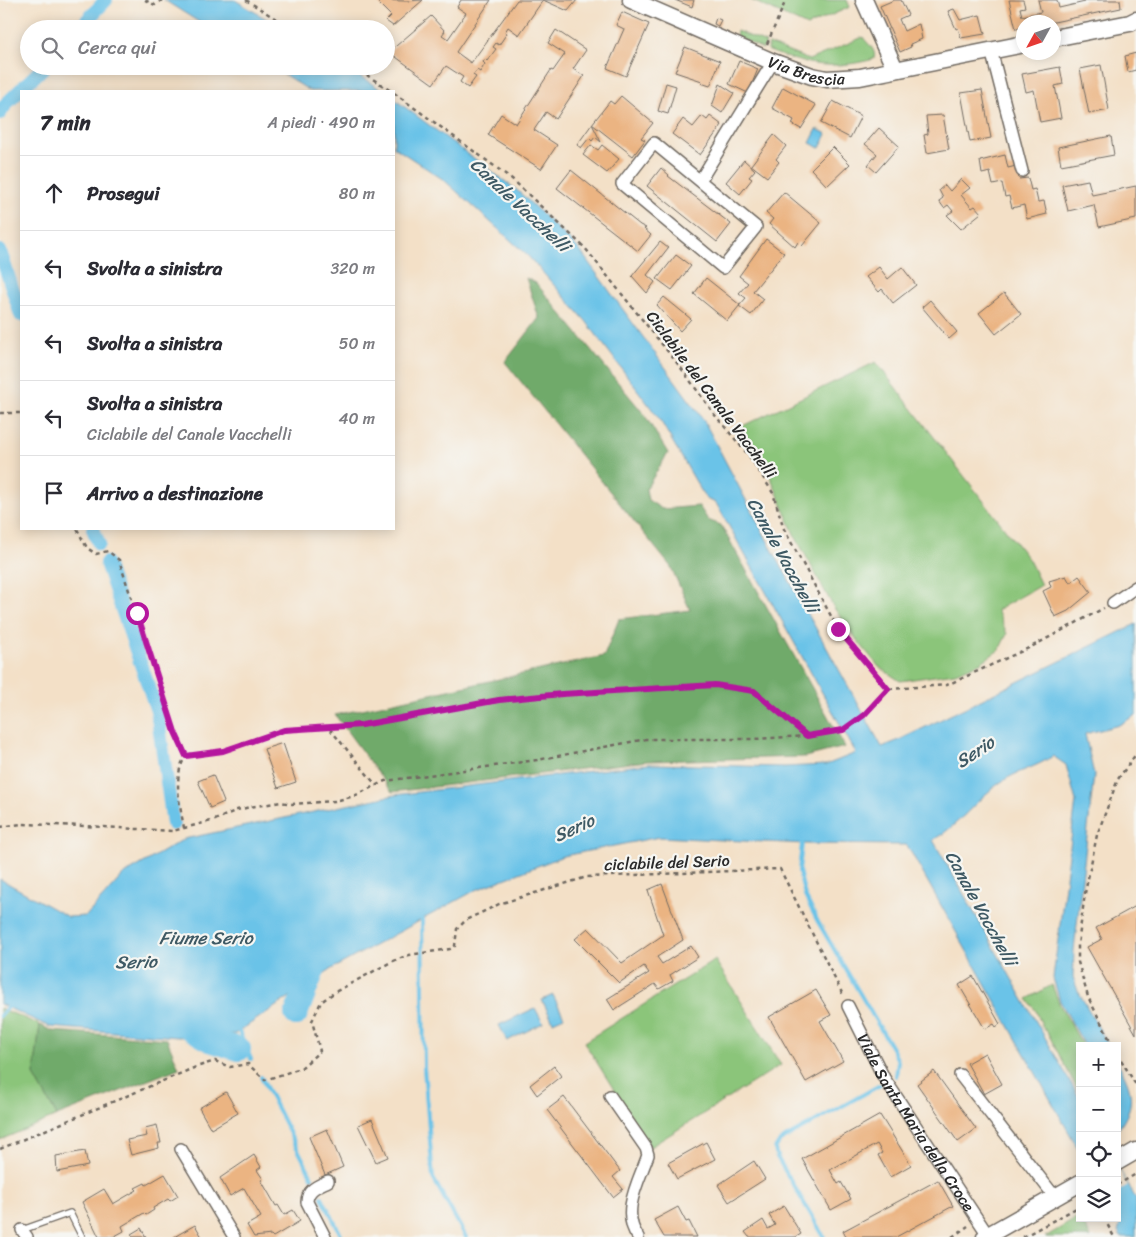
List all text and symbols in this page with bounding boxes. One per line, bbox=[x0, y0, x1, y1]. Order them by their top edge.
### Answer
north arrow bbox=[1016, 15, 1061, 60]
search box bbox=[20, 20, 395, 75]
text: Cerca qui bbox=[78, 31, 156, 64]
icon: search bbox=[38, 34, 66, 62]
street label: Via Brescia bbox=[764, 47, 846, 94]
text: 7 min bbox=[40, 104, 91, 142]
text: A piedi · 490 m bbox=[267, 108, 375, 137]
water label: Canale Vacchelli bbox=[462, 150, 581, 263]
text: Prosegui bbox=[87, 177, 160, 210]
icon: ahead bbox=[40, 179, 68, 207]
text: 80 m bbox=[339, 179, 375, 208]
text: Svolta a sinistra bbox=[87, 252, 222, 285]
icon: left bbox=[40, 254, 68, 282]
text: 320 m bbox=[330, 254, 375, 283]
street label: Ciclabile del Canale Vacchelli bbox=[639, 304, 785, 485]
text: Svolta a sinistra bbox=[87, 327, 222, 360]
icon: left bbox=[40, 329, 68, 357]
text: 50 m bbox=[339, 329, 375, 358]
text: Svolta a sinistra bbox=[87, 387, 222, 420]
icon: left bbox=[40, 404, 68, 432]
text: 40 m bbox=[338, 404, 375, 433]
text: Ciclabile del Canale Vacchelli bbox=[87, 420, 291, 449]
text: Arrivo a destinazione bbox=[87, 477, 263, 510]
icon: arrive bbox=[40, 479, 68, 507]
water label: Canale Vacchelli bbox=[738, 491, 830, 622]
route start bbox=[126, 602, 149, 625]
route end bbox=[827, 618, 850, 641]
water label: Serio bbox=[949, 727, 1002, 777]
water label: Serio bbox=[548, 804, 601, 851]
water label: Canale Vacchelli bbox=[936, 844, 1028, 975]
street label: ciclabile del Serio bbox=[604, 846, 730, 879]
water label: Fiume Serio bbox=[159, 922, 254, 954]
water label: Serio bbox=[115, 946, 158, 978]
street label: Viale Santa Maria della Croce bbox=[849, 1028, 983, 1218]
map controls bbox=[1076, 1042, 1121, 1222]
button: + bbox=[1076, 1042, 1121, 1087]
button: − bbox=[1076, 1087, 1121, 1132]
button: locate bbox=[1076, 1132, 1121, 1177]
button: layers bbox=[1076, 1177, 1121, 1222]

